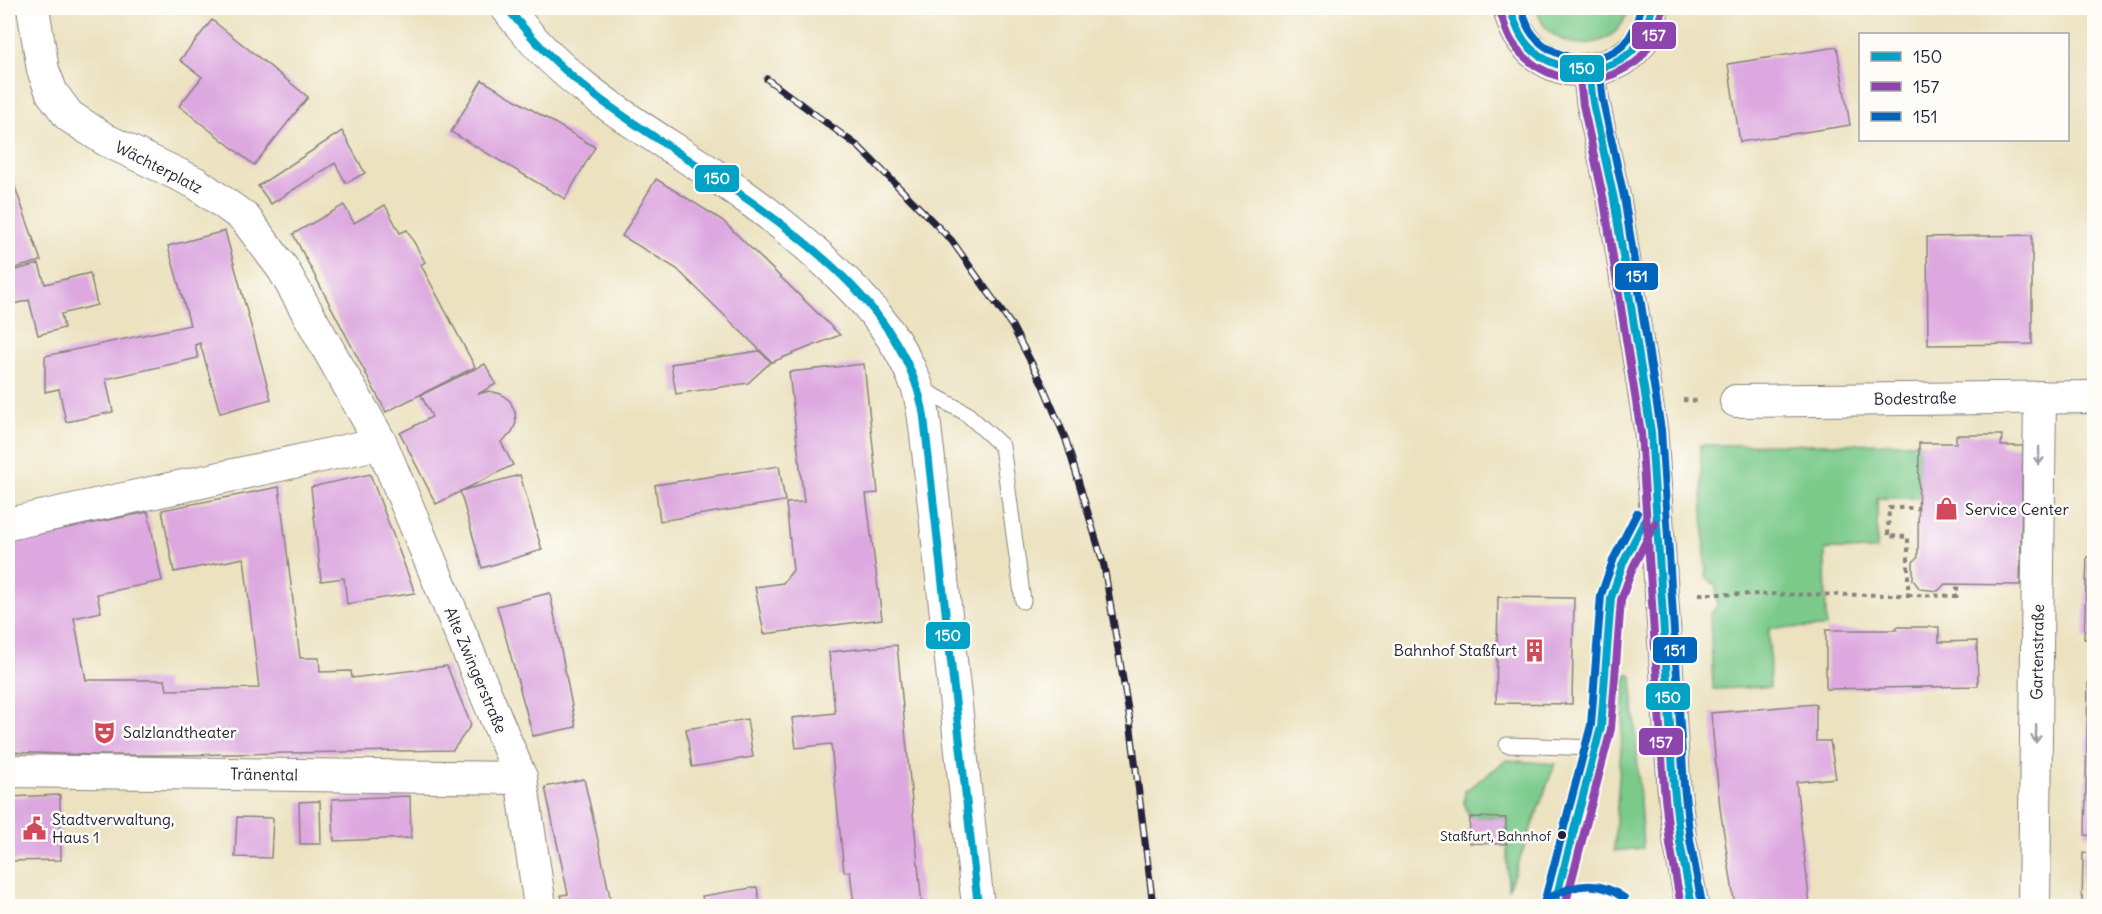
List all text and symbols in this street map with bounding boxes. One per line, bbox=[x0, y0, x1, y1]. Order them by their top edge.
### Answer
line badge: 157 bbox=[1631, 21, 1677, 50]
text: 157 bbox=[1642, 25, 1666, 45]
legend bbox=[1859, 33, 2069, 141]
text: 150 bbox=[1913, 45, 1942, 68]
line badge: 150 bbox=[1559, 54, 1605, 83]
text: 150 bbox=[1569, 58, 1595, 78]
text: 157 bbox=[1913, 75, 1939, 98]
text: 151 bbox=[1913, 105, 1938, 128]
street label: Wächterplatz bbox=[112, 136, 206, 198]
line badge: 150 bbox=[694, 164, 740, 193]
text: 150 bbox=[704, 168, 730, 188]
line badge: 151 bbox=[1614, 262, 1659, 291]
text: 151 bbox=[1626, 266, 1648, 286]
street label: Bodestraße bbox=[1873, 387, 1957, 409]
one-way arrow bbox=[2033, 445, 2045, 465]
shop icon: Service Center bbox=[1934, 496, 1960, 522]
place label: Service Center bbox=[1965, 499, 2069, 519]
street label: Alte Zwingerstraße bbox=[440, 604, 512, 736]
street label: Gartenstraße bbox=[2026, 604, 2048, 700]
line badge: 150 bbox=[925, 621, 971, 650]
text: 150 bbox=[935, 625, 961, 645]
line badge: 151 bbox=[1652, 636, 1698, 664]
building icon: Bahnhof Staßfurt bbox=[1522, 637, 1548, 663]
place label: Bahnhof Staßfurt bbox=[1393, 640, 1518, 660]
text: 151 bbox=[1664, 640, 1686, 660]
line badge: 150 bbox=[1645, 682, 1691, 711]
text: 150 bbox=[1655, 687, 1681, 707]
theatre icon: Salzlandtheater bbox=[92, 719, 118, 745]
place label: Salzlandtheater bbox=[123, 722, 237, 742]
one-way arrow bbox=[2030, 724, 2042, 744]
line badge: 157 bbox=[1638, 727, 1684, 756]
text: 157 bbox=[1649, 732, 1673, 752]
street label: Tränental bbox=[230, 763, 298, 785]
place label: Stadtverwaltung, Haus 1 bbox=[52, 809, 174, 847]
public building icon: Stadtverwaltung, Haus 1 bbox=[21, 815, 47, 841]
place label: Staßfurt, Bahnhof bbox=[1440, 827, 1551, 845]
marker: Staßfurt, Bahnhof bbox=[1556, 829, 1568, 841]

